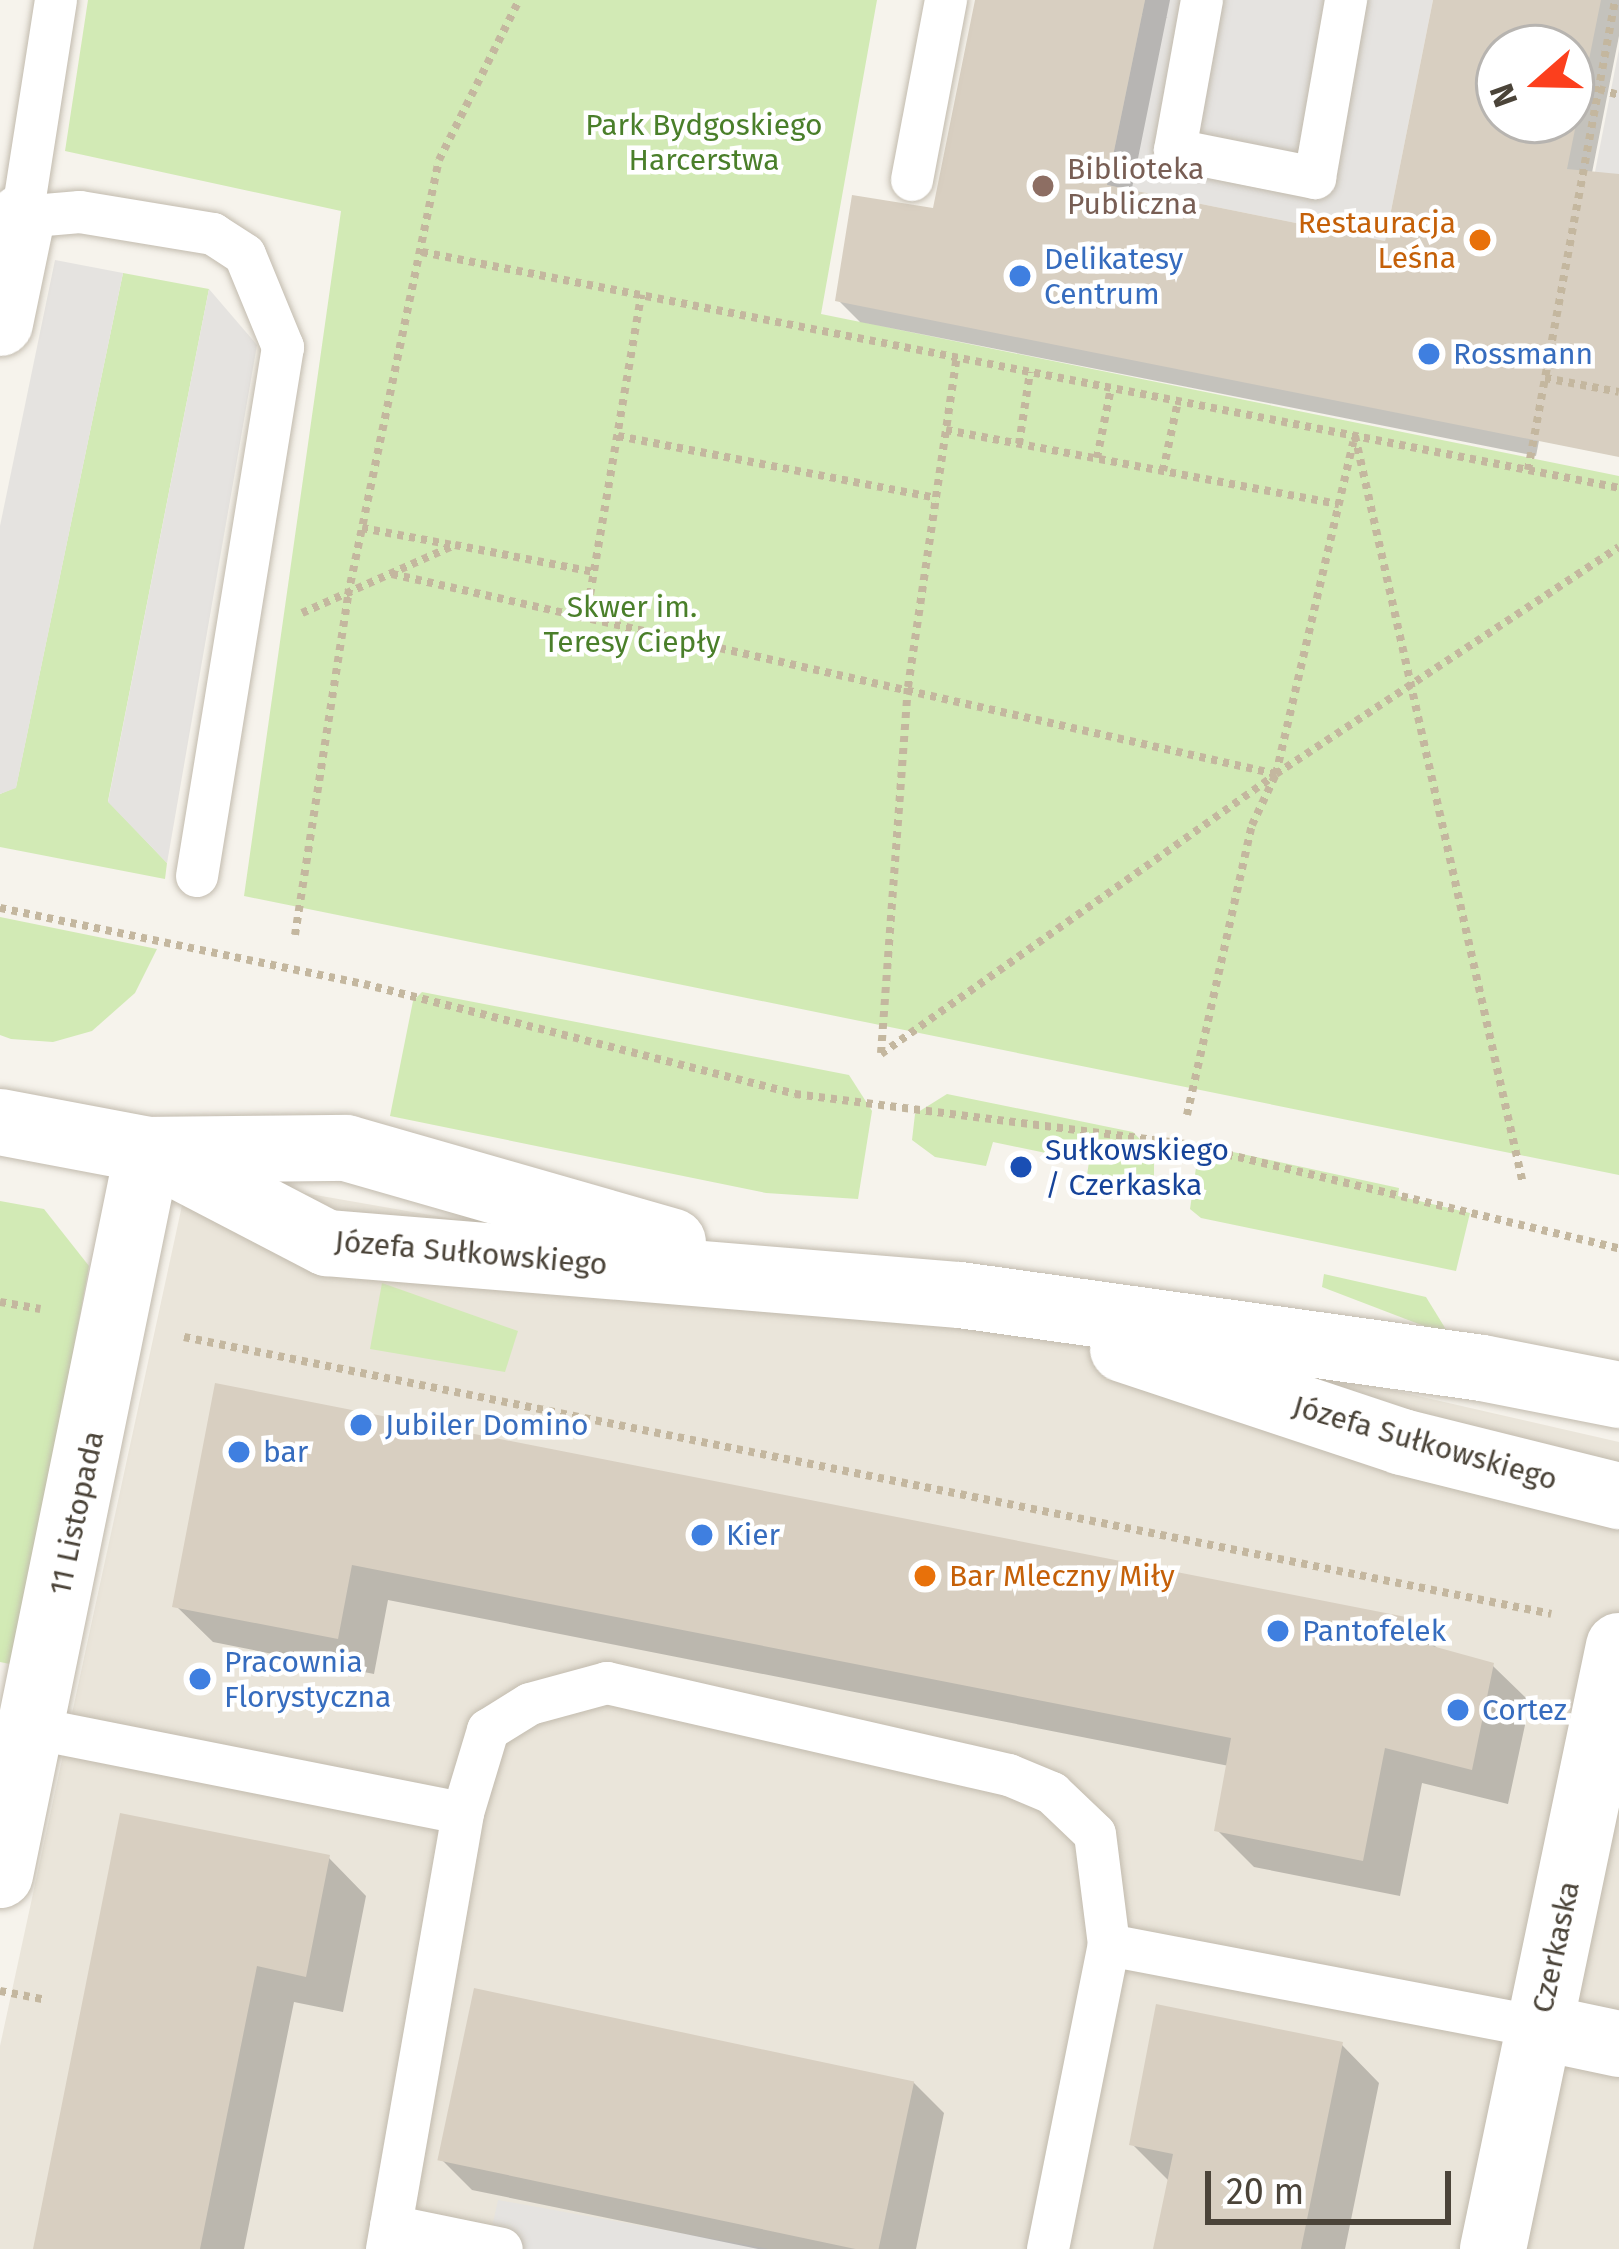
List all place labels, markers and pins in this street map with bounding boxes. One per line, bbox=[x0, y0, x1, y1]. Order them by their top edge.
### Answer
place label: Biblioteka Publiczna bbox=[1067, 151, 1204, 222]
marker: Biblioteka Publiczna bbox=[1030, 173, 1056, 199]
place label: Restauracja Leśna bbox=[1298, 205, 1456, 276]
marker: Restauracja Leśna bbox=[1467, 227, 1493, 253]
place label: Delikatesy Centrum bbox=[1044, 241, 1183, 312]
marker: Delikatesy Centrum bbox=[1007, 263, 1033, 289]
place label: Rossmann bbox=[1453, 336, 1593, 372]
marker: Rossmann bbox=[1416, 341, 1442, 367]
place label: Sułkowskiego / Czerkaska bbox=[1045, 1132, 1229, 1202]
marker: Sułkowskiego / Czerkaska bbox=[1008, 1154, 1034, 1180]
place label: Jubiler Domino bbox=[385, 1407, 589, 1443]
marker: Jubiler Domino bbox=[348, 1412, 374, 1438]
place label: bar bbox=[263, 1434, 308, 1470]
marker: bar bbox=[226, 1439, 252, 1465]
place label: Kier bbox=[726, 1517, 780, 1553]
marker: Kier bbox=[689, 1522, 715, 1548]
place label: Bar Mleczny Miły bbox=[949, 1558, 1175, 1594]
marker: Bar Mleczny Miły bbox=[912, 1563, 938, 1589]
place label: Pantofelek bbox=[1302, 1613, 1446, 1649]
marker: Pantofelek bbox=[1265, 1618, 1291, 1644]
place label: Pracownia Florystyczna bbox=[224, 1644, 391, 1714]
marker: Pracownia Florystyczna bbox=[187, 1666, 213, 1692]
place label: Cortez bbox=[1482, 1692, 1567, 1728]
marker: Cortez bbox=[1445, 1697, 1471, 1723]

